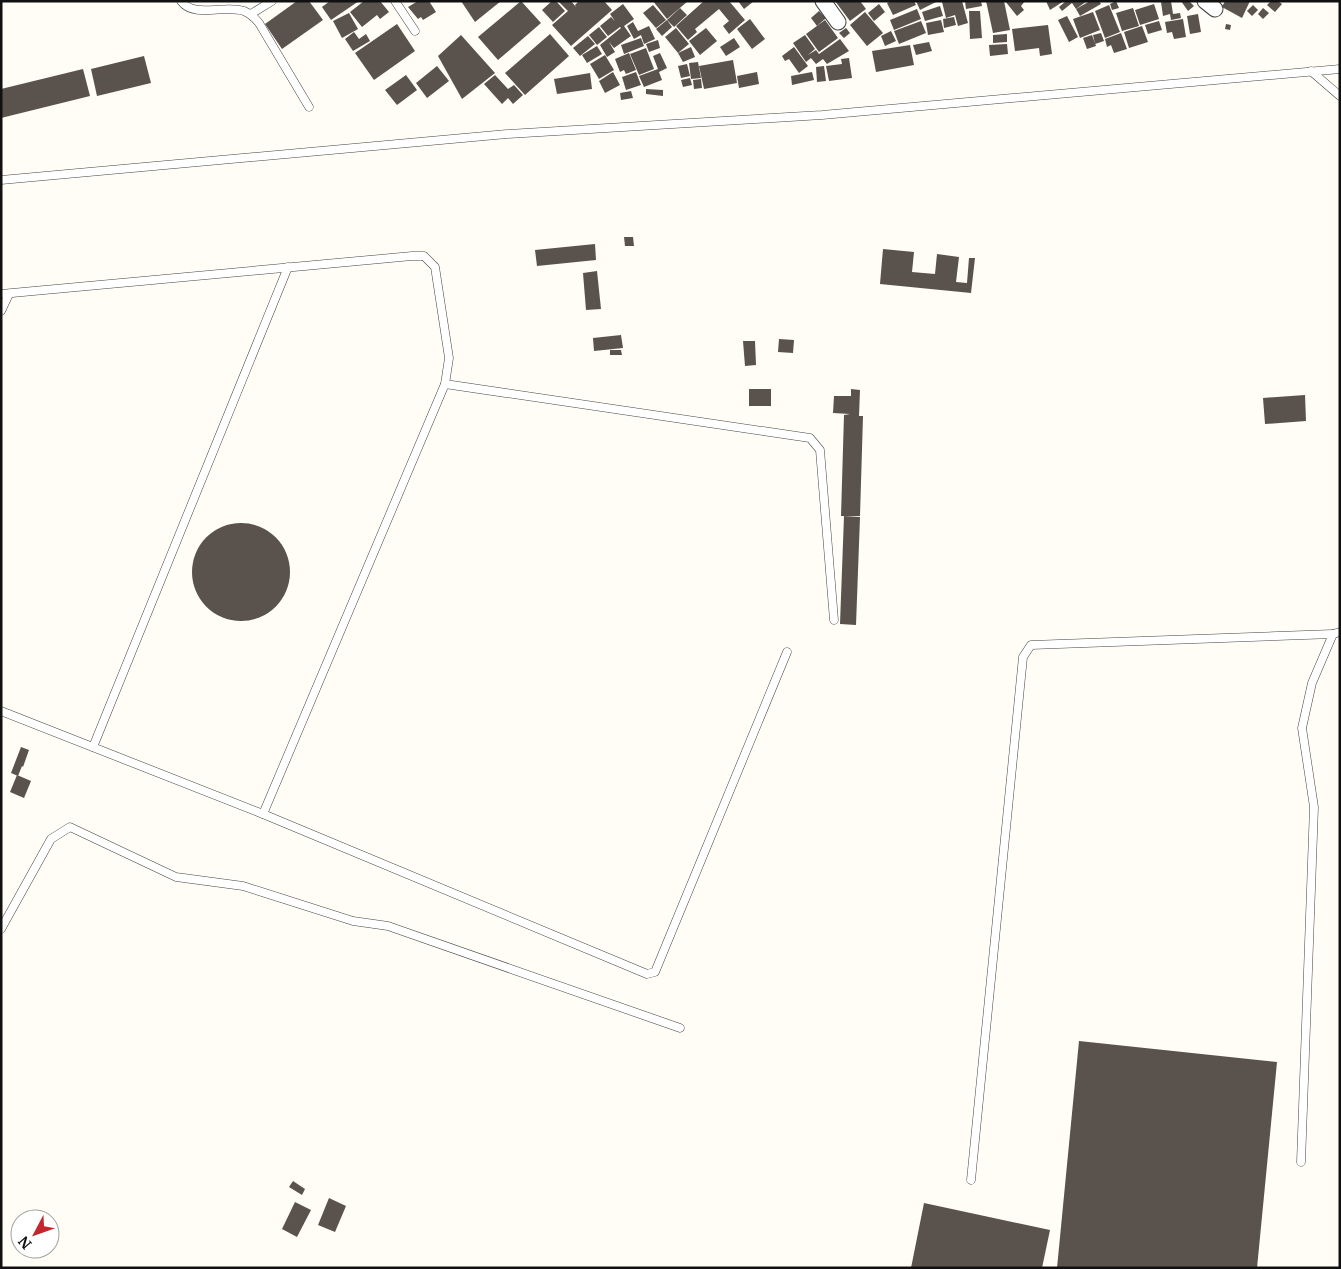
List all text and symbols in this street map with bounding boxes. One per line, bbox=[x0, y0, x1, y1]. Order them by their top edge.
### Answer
north arrow bbox=[10, 1209, 60, 1259]
text: N bbox=[15, 1232, 36, 1253]

